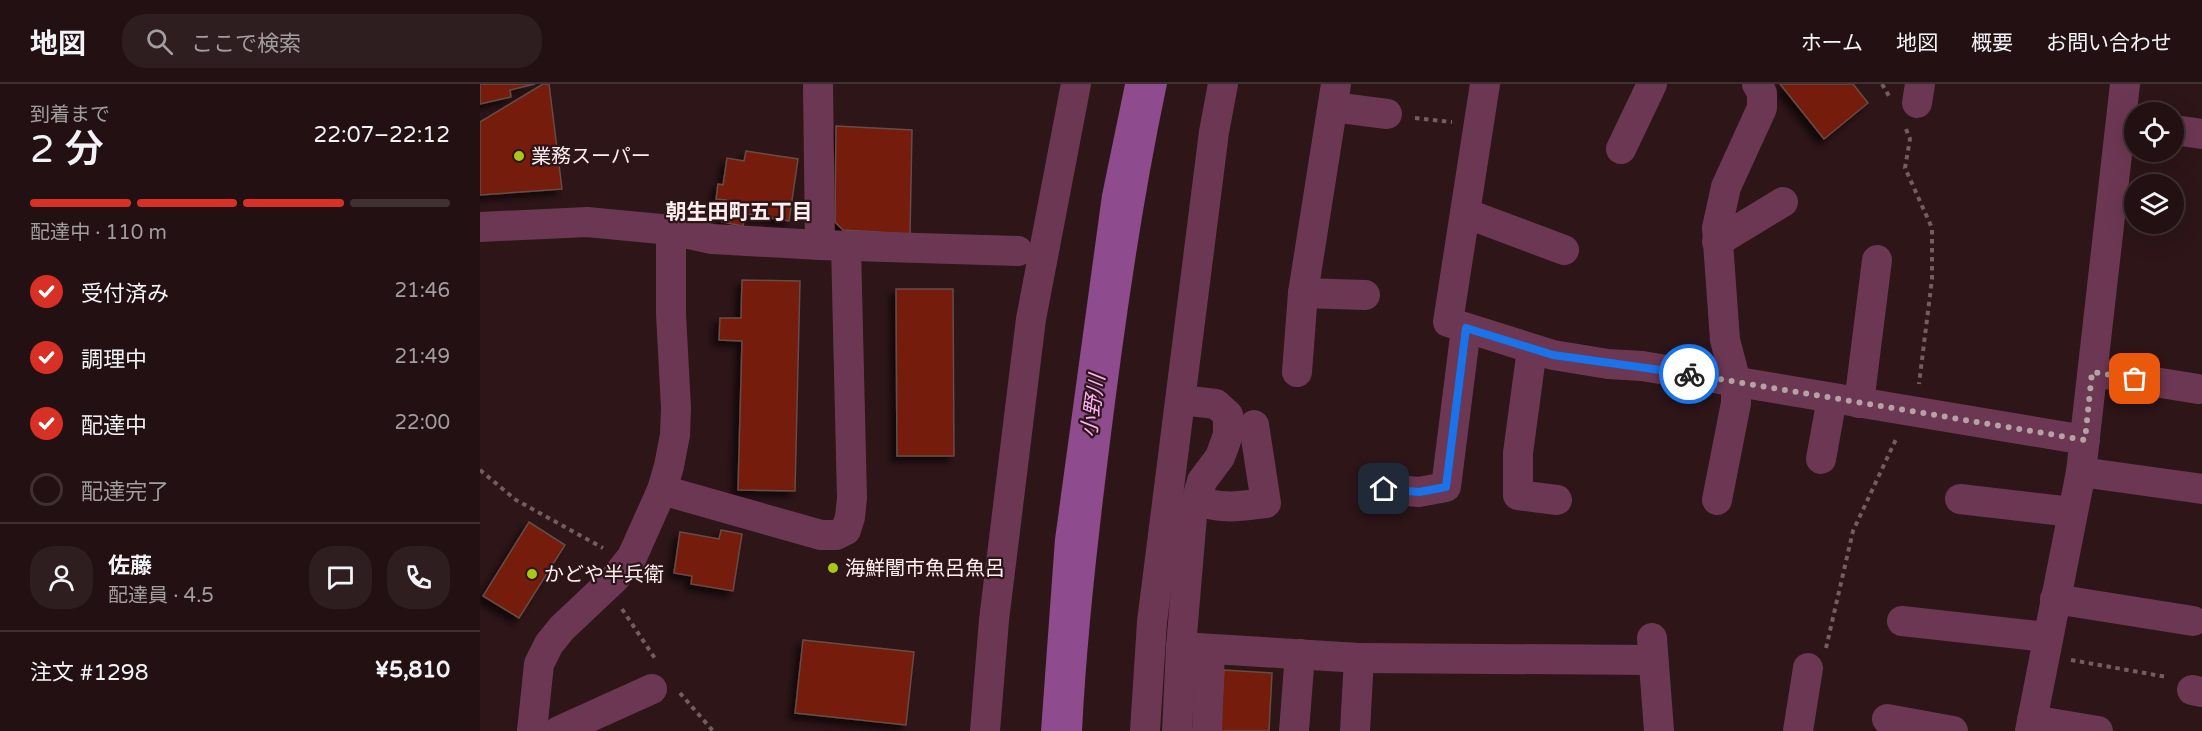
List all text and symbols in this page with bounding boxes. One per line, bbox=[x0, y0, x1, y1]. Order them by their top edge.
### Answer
search box bbox=[122, 14, 542, 68]
icon: search bbox=[143, 25, 176, 58]
text: 地図 bbox=[30, 27, 86, 61]
text: ここで検索 bbox=[191, 31, 301, 57]
text: ホーム bbox=[1801, 31, 1863, 56]
text: 地図 bbox=[1896, 31, 1938, 56]
text: 概要 bbox=[1971, 31, 2013, 56]
text: お問い合わせ bbox=[2046, 31, 2172, 56]
map controls bbox=[2124, 102, 2184, 234]
button: locate bbox=[2124, 102, 2184, 162]
text: 到着まで bbox=[30, 103, 110, 127]
text: 22:07–22:12 bbox=[313, 122, 450, 148]
text: 2 分 bbox=[30, 126, 104, 173]
place label: 業務スーパー bbox=[531, 145, 651, 169]
marker: 業務スーパー bbox=[512, 149, 526, 163]
button: layers bbox=[2124, 174, 2184, 234]
district label: 朝生田町五丁目 bbox=[666, 200, 813, 225]
text: 配達中 · 110 m bbox=[30, 221, 167, 245]
icon: check bbox=[30, 275, 63, 308]
text: 21:46 bbox=[395, 279, 450, 303]
text: 受付済み bbox=[81, 281, 169, 307]
icon: check bbox=[30, 341, 63, 374]
courier bbox=[1659, 344, 1719, 404]
text: 21:49 bbox=[395, 345, 450, 369]
text: 調理中 bbox=[81, 347, 147, 373]
pin bbox=[2109, 353, 2160, 404]
icon: bike bbox=[1673, 358, 1706, 391]
icon: bag bbox=[2118, 362, 2151, 395]
water label: 小野川 bbox=[1077, 371, 1111, 439]
icon: check bbox=[30, 407, 63, 440]
text: 22:00 bbox=[395, 411, 450, 435]
text: 配達中 bbox=[81, 413, 147, 439]
pin bbox=[1358, 463, 1409, 514]
icon: home bbox=[1367, 472, 1400, 505]
text: 配達完了 bbox=[81, 479, 169, 505]
button: person bbox=[30, 546, 93, 609]
button: chat bbox=[309, 546, 372, 609]
button: phone bbox=[387, 546, 450, 609]
text: 佐藤 bbox=[108, 553, 152, 579]
place label: 海鮮闇市魚呂魚呂 bbox=[845, 557, 1005, 581]
marker: 海鮮闇市魚呂魚呂 bbox=[826, 561, 840, 575]
place label: かどや半兵衛 bbox=[544, 563, 664, 587]
marker: かどや半兵衛 bbox=[525, 567, 539, 581]
text: 配達員 · 4.5 bbox=[108, 584, 214, 608]
text: ¥5,810 bbox=[375, 657, 450, 683]
text: 注文 #1298 bbox=[30, 660, 148, 686]

